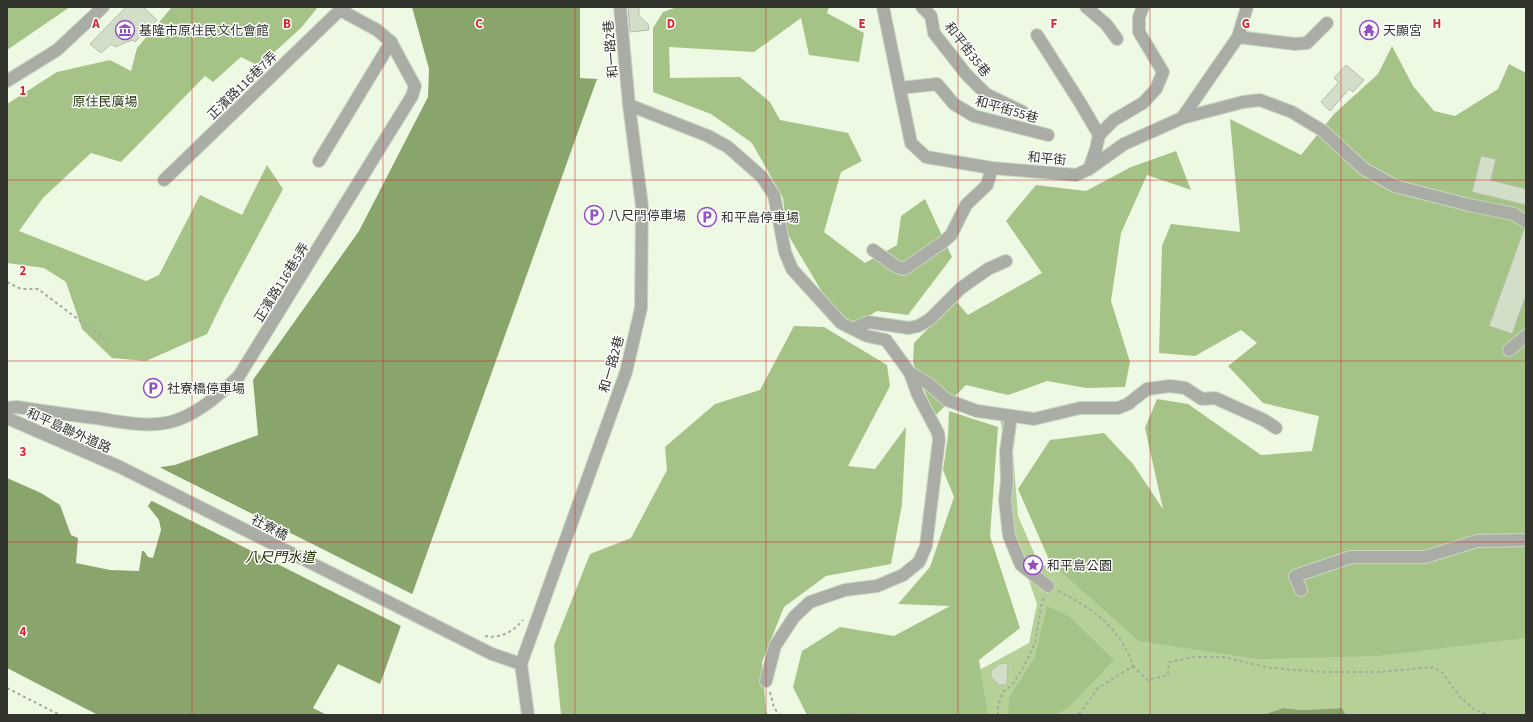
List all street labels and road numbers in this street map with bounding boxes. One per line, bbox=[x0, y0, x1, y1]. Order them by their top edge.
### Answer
street label: 和平街35巷 bbox=[940, 18, 994, 81]
street label: 和一路2巷 bbox=[599, 19, 623, 79]
street label: 正濱路116巷7弄 bbox=[204, 48, 282, 124]
street label: 和平街55巷 bbox=[973, 92, 1040, 128]
street label: 和平街 bbox=[1027, 148, 1067, 170]
street label: 正濱路116巷5弄 bbox=[250, 239, 314, 326]
street label: 和一路2巷 bbox=[595, 334, 629, 395]
street label: 和平島聯外道路 bbox=[23, 404, 114, 458]
street label: 社寮橋 bbox=[248, 511, 291, 545]

